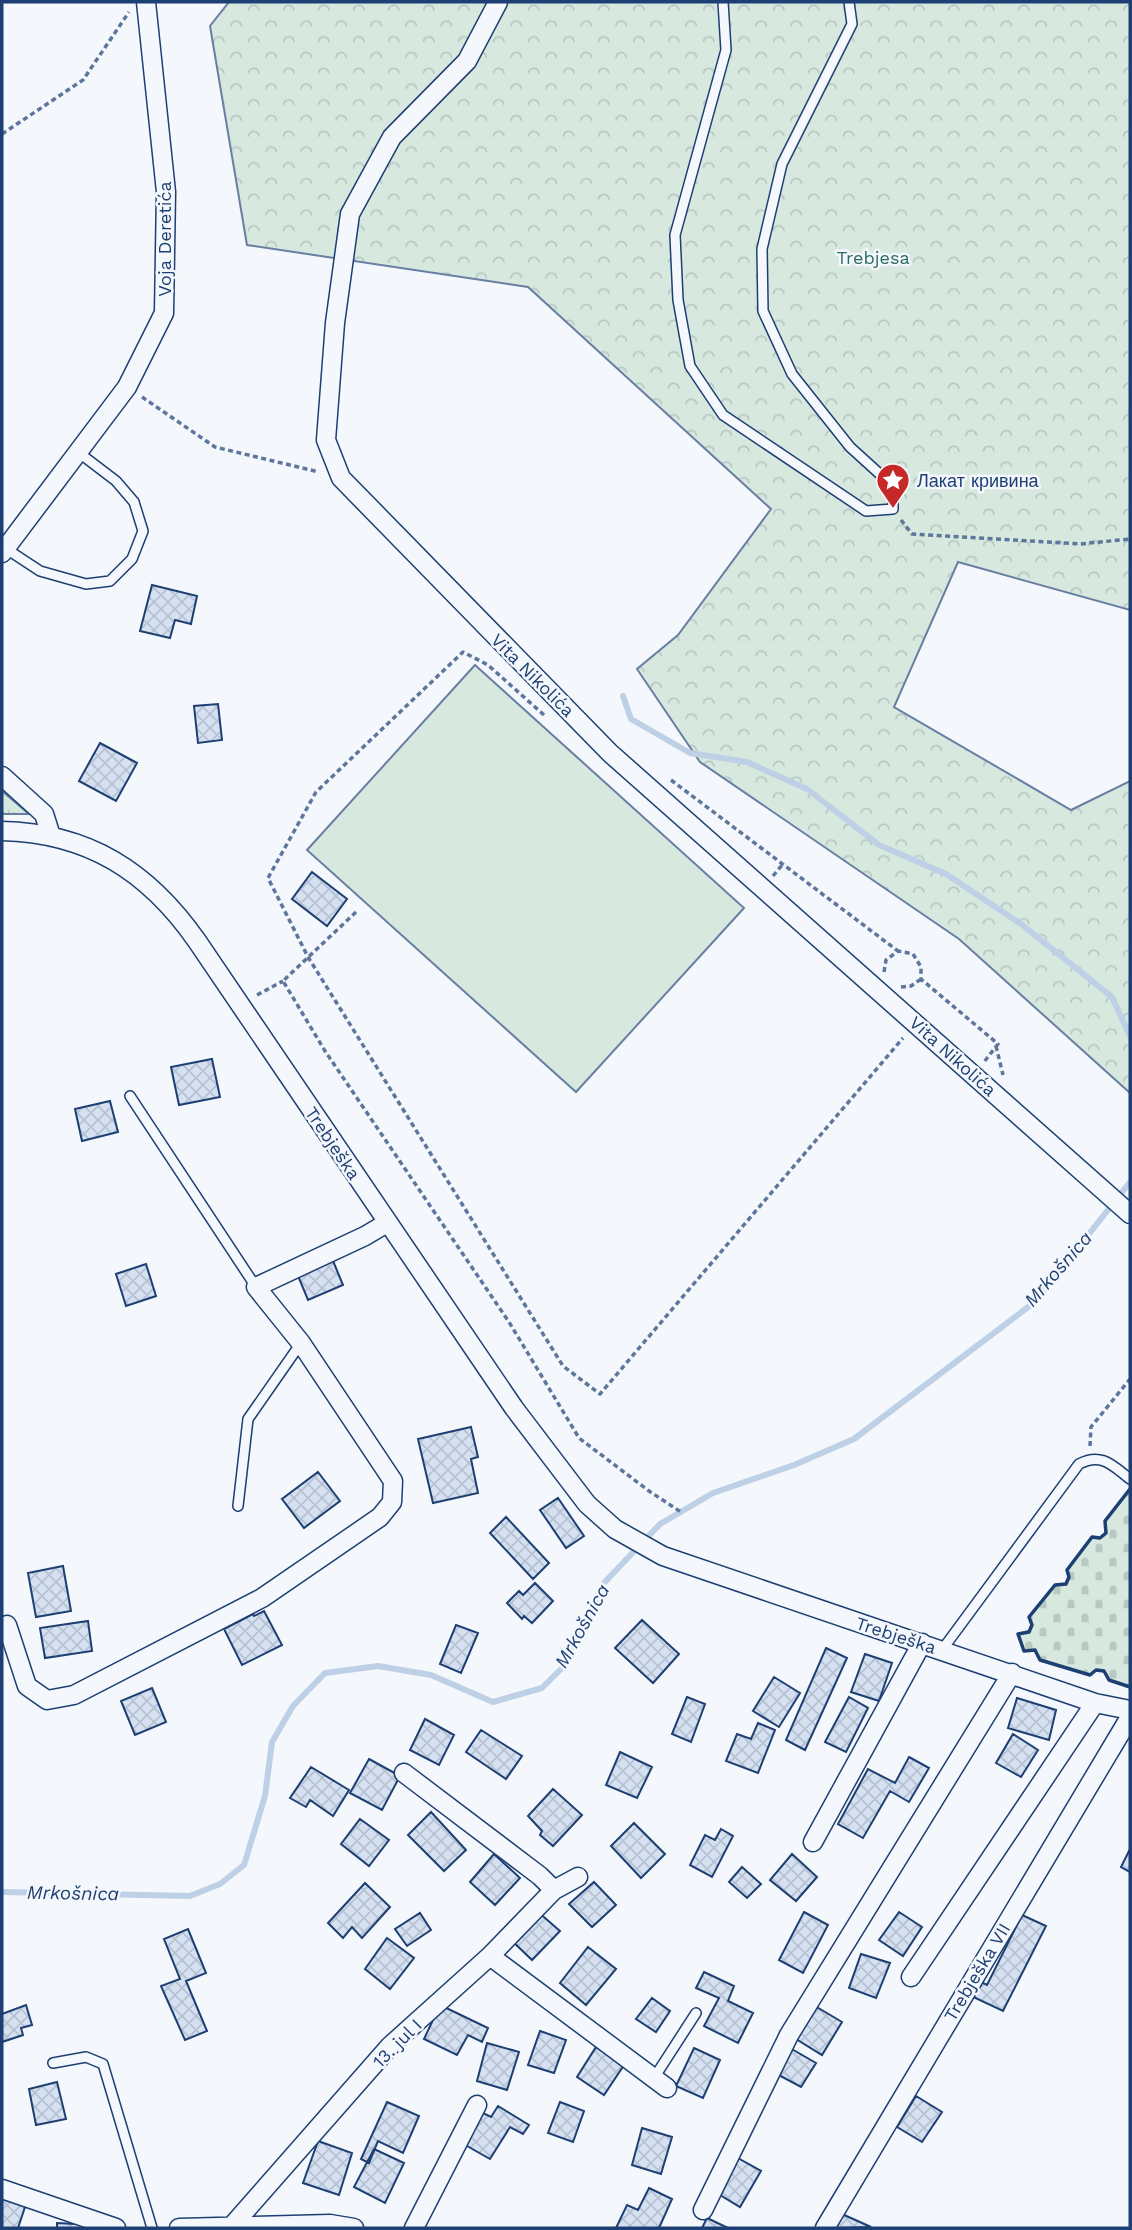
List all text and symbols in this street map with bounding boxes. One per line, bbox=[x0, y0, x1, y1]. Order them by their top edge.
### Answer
street label: Voja Deretića bbox=[154, 181, 175, 297]
park label: Trebjesa bbox=[836, 247, 910, 268]
place icon: Лакат кривина bbox=[874, 461, 912, 510]
place label: Лакат кривина bbox=[917, 470, 1040, 491]
street label: Vita Nikolića bbox=[487, 629, 579, 721]
street label: Vita Nikolića bbox=[905, 1012, 1001, 1100]
street label: Trebješka bbox=[301, 1103, 365, 1183]
water label: Mrkošnica bbox=[1019, 1226, 1097, 1311]
water label: Mrkošnica bbox=[550, 1580, 615, 1672]
street label: Trebješka bbox=[853, 1612, 939, 1658]
water label: Mrkošnica bbox=[27, 1881, 120, 1905]
street label: Trebješka VII bbox=[939, 1919, 1015, 2025]
street label: 13. jul I bbox=[368, 2014, 426, 2072]

